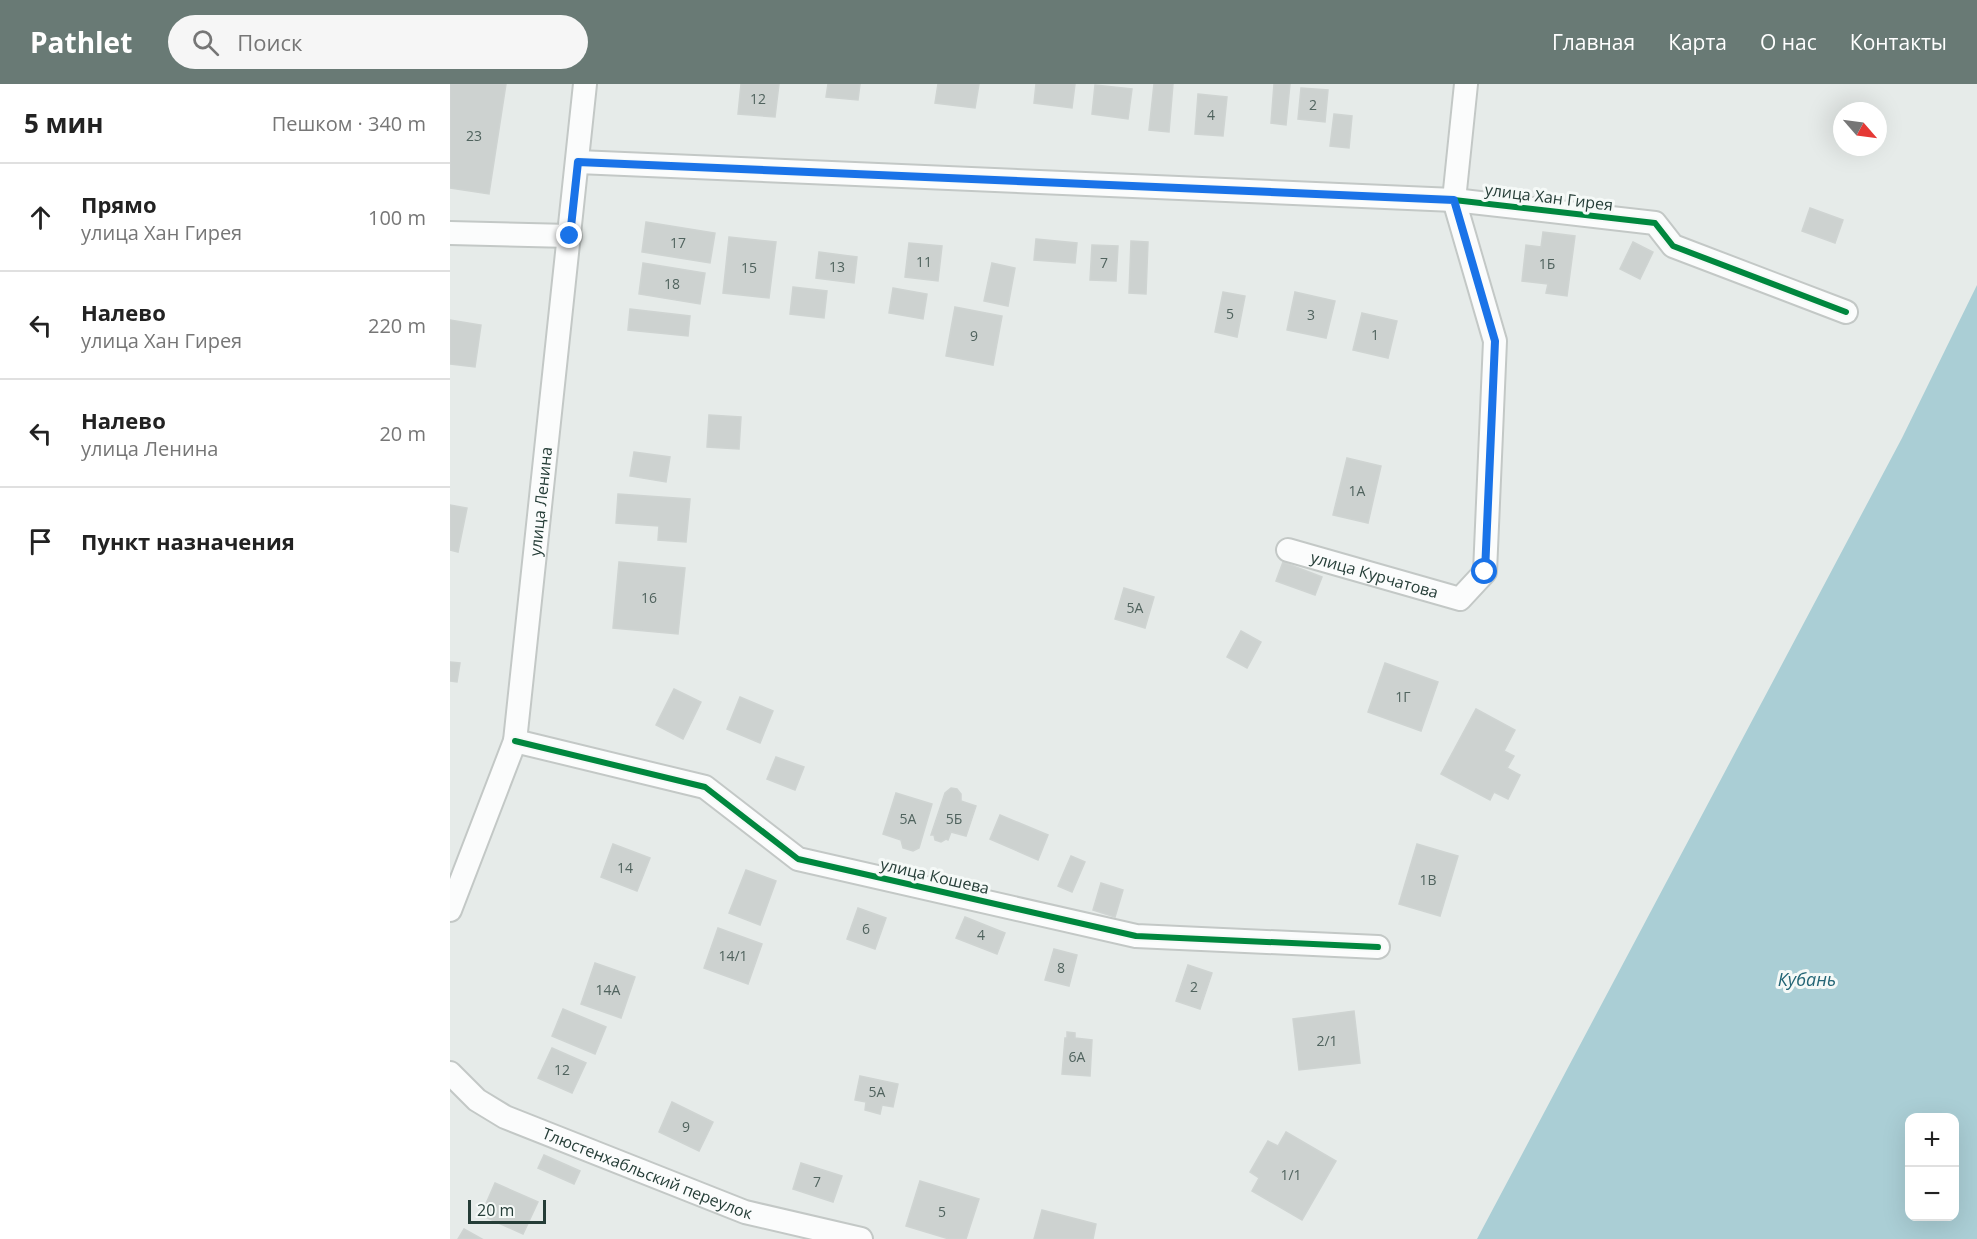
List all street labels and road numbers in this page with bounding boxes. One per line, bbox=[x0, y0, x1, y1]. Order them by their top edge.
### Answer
street label: улица Хан Гирея bbox=[1484, 178, 1614, 216]
street label: улица Ленина bbox=[524, 446, 557, 557]
street label: улица Курчатова bbox=[1308, 546, 1441, 603]
street label: улица Кошева bbox=[878, 853, 992, 899]
street label: Тлюстенхабльский переулок bbox=[539, 1122, 755, 1224]

